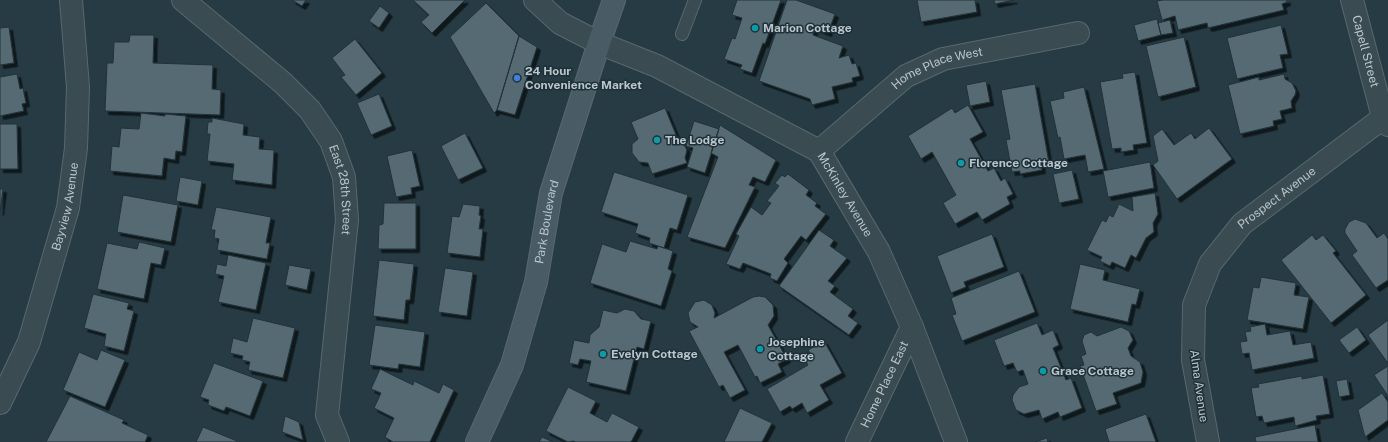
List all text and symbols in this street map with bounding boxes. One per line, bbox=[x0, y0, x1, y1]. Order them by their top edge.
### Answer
street label: Capell Street bbox=[1349, 14, 1382, 89]
place label: Marion Cottage bbox=[763, 21, 852, 35]
marker: Marion Cottage bbox=[750, 23, 760, 33]
street label: Home Place West bbox=[889, 44, 984, 92]
place label: 24 Hour Convenience Market bbox=[525, 64, 642, 92]
marker: 24 Hour Convenience Market bbox=[512, 73, 522, 83]
place label: The Lodge bbox=[665, 133, 724, 147]
marker: The Lodge bbox=[652, 135, 662, 145]
street label: East 28th Street bbox=[326, 143, 354, 236]
street label: McKinley Avenue bbox=[814, 150, 876, 240]
place label: Florence Cottage bbox=[969, 156, 1068, 170]
marker: Florence Cottage bbox=[956, 158, 966, 168]
street label: Bayview Avenue bbox=[49, 161, 81, 252]
street label: Prospect Avenue bbox=[1235, 164, 1319, 232]
street label: Park Boulevard bbox=[532, 178, 562, 265]
place label: Josephine Cottage bbox=[768, 335, 825, 363]
street label: Home Place East bbox=[858, 338, 911, 430]
marker: Josephine Cottage bbox=[755, 344, 765, 354]
place label: Evelyn Cottage bbox=[611, 347, 698, 361]
marker: Evelyn Cottage bbox=[598, 349, 608, 359]
street label: Alma Avenue bbox=[1187, 349, 1211, 423]
place label: Grace Cottage bbox=[1051, 364, 1134, 378]
marker: Grace Cottage bbox=[1038, 366, 1048, 376]

